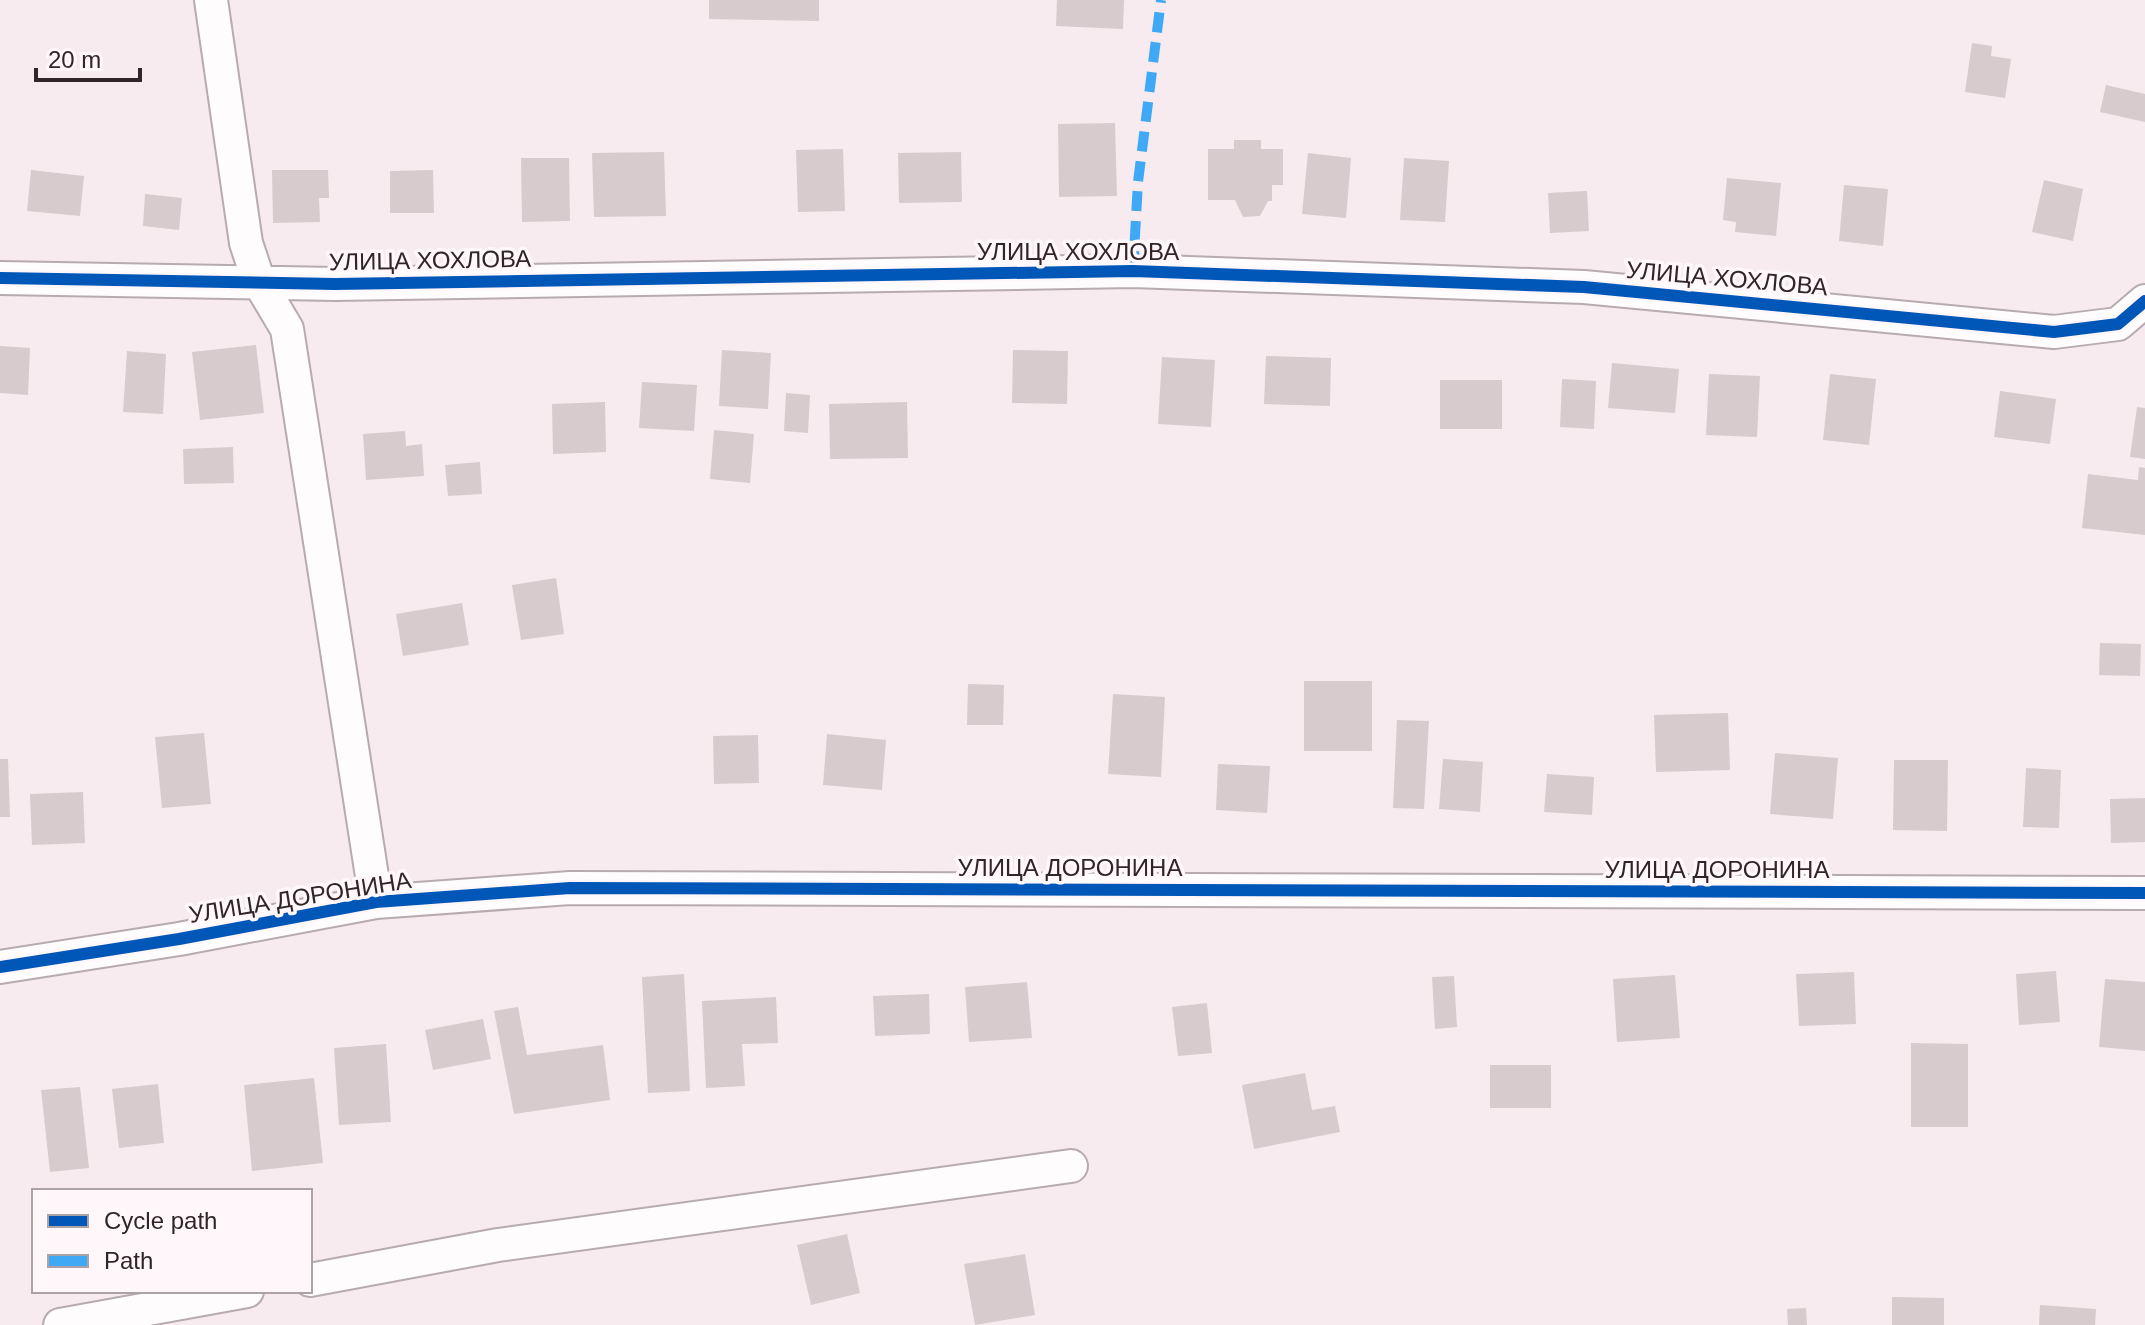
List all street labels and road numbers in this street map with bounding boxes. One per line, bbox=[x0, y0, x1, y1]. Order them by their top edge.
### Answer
street label: УЛИЦА ХОХЛОВА bbox=[977, 238, 1179, 265]
street label: УЛИЦА ХОХЛОВА bbox=[329, 245, 531, 275]
street label: УЛИЦА ХОХЛОВА bbox=[1625, 256, 1829, 300]
street label: УЛИЦА ДОРОНИНА bbox=[958, 854, 1182, 881]
street label: УЛИЦА ДОРОНИНА bbox=[1605, 856, 1829, 883]
street label: УЛИЦА ДОРОНИНА bbox=[187, 866, 413, 928]

